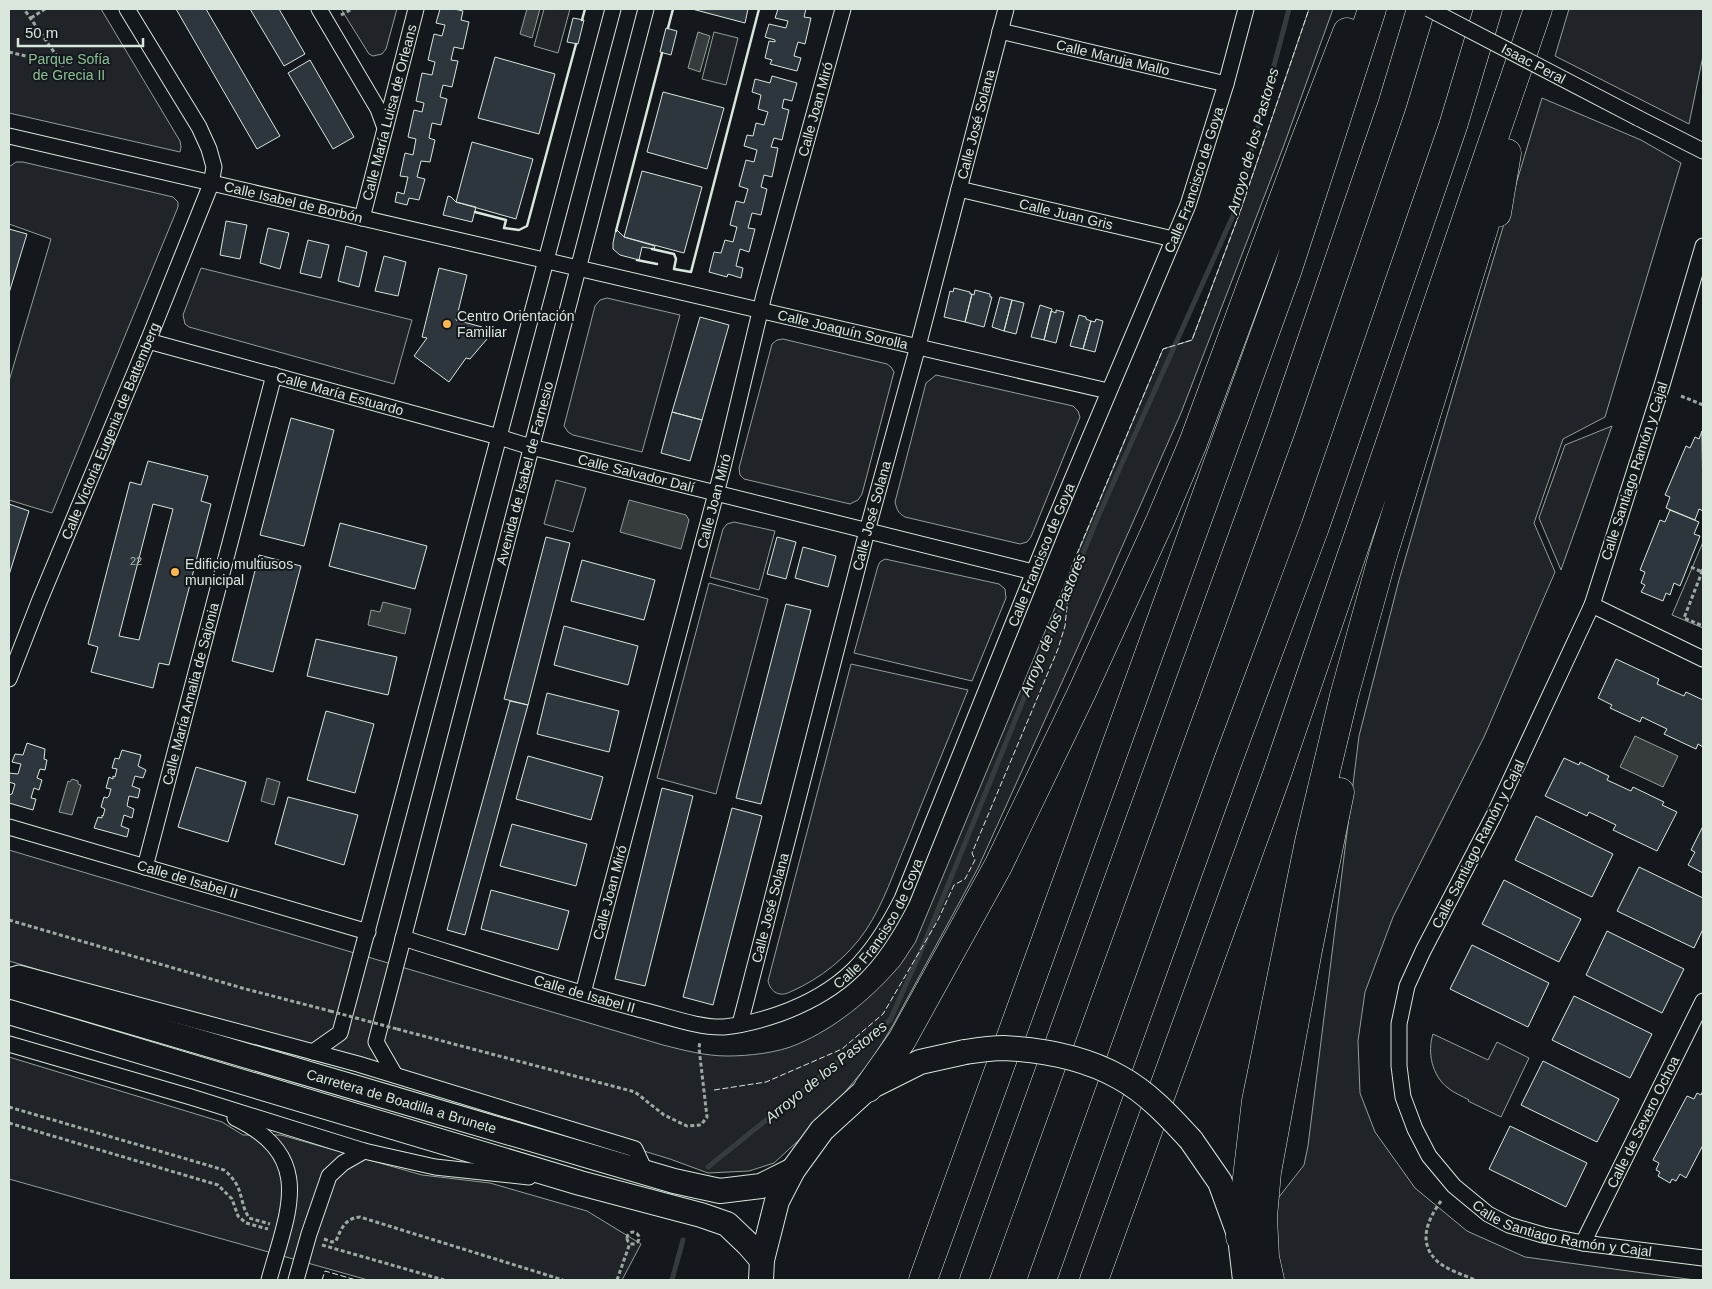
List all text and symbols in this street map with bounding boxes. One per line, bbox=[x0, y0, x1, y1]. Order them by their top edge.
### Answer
scale bar bbox=[18, 15, 142, 47]
street label: Calle María Luisa de Orleans bbox=[359, 23, 420, 202]
text: 50 m bbox=[25, 24, 58, 41]
street label: Calle Maruja Mallo bbox=[1055, 36, 1171, 79]
street label: Isaac Peral bbox=[1499, 40, 1568, 87]
park label: Parque Sofía de Grecia II bbox=[28, 51, 110, 83]
street label: Calle Joan Miró bbox=[795, 60, 836, 158]
water label: Arroyo de los Pastores bbox=[1223, 65, 1282, 217]
street label: Calle José Solana bbox=[954, 68, 998, 181]
street label: Calle Francisco de Goya bbox=[1161, 105, 1226, 255]
street label: Calle Isabel de Borbón bbox=[223, 178, 364, 226]
street label: Calle Juan Gris bbox=[1018, 195, 1115, 233]
street label: Calle Joaquín Sorolla bbox=[776, 307, 910, 352]
place label: Centro Orientación Familiar bbox=[457, 308, 575, 340]
marker: Centro Orientación Familiar bbox=[441, 318, 453, 330]
street label: Calle Victoria Eugenia de Battemberg bbox=[58, 320, 163, 542]
street label: Calle María Estuardo bbox=[274, 368, 406, 419]
street label: Avenida de Isabel de Farnesio bbox=[493, 379, 556, 567]
street label: Calle Santiago Ramón y Cajal bbox=[1598, 380, 1670, 562]
street label: Calle Salvador Dalí bbox=[576, 451, 697, 496]
street label: Calle Joan Miró bbox=[694, 452, 734, 550]
street label: Calle José Solana bbox=[849, 459, 894, 572]
street label: Calle Francisco de Goya bbox=[1005, 480, 1078, 629]
water label: Arroyo de los Pastores bbox=[1016, 551, 1089, 699]
house number: 22 bbox=[130, 555, 142, 567]
place label: Edificio multiusos municipal bbox=[185, 556, 293, 588]
marker: Edificio multiusos municipal bbox=[169, 566, 181, 578]
street label: Calle María Amalia de Sajonia bbox=[159, 601, 222, 787]
street label: Calle Santiago Ramón y Cajal bbox=[1428, 757, 1528, 931]
street label: Calle Joan Miró bbox=[589, 843, 630, 942]
street label: Calle José Solana bbox=[748, 851, 792, 965]
street label: Calle Francisco de Goya bbox=[830, 856, 926, 992]
street label: Calle de Isabel II bbox=[135, 857, 240, 902]
street label: Calle de Isabel II bbox=[532, 972, 637, 1016]
water label: Arroyo de los Pastores bbox=[761, 1017, 890, 1127]
street label: Calle de Severo Ochoa bbox=[1604, 1053, 1682, 1191]
street label: Carretera de Boadilla a Brunete bbox=[305, 1066, 499, 1137]
street label: Calle Santiago Ramón y Cajal bbox=[1469, 1197, 1653, 1260]

